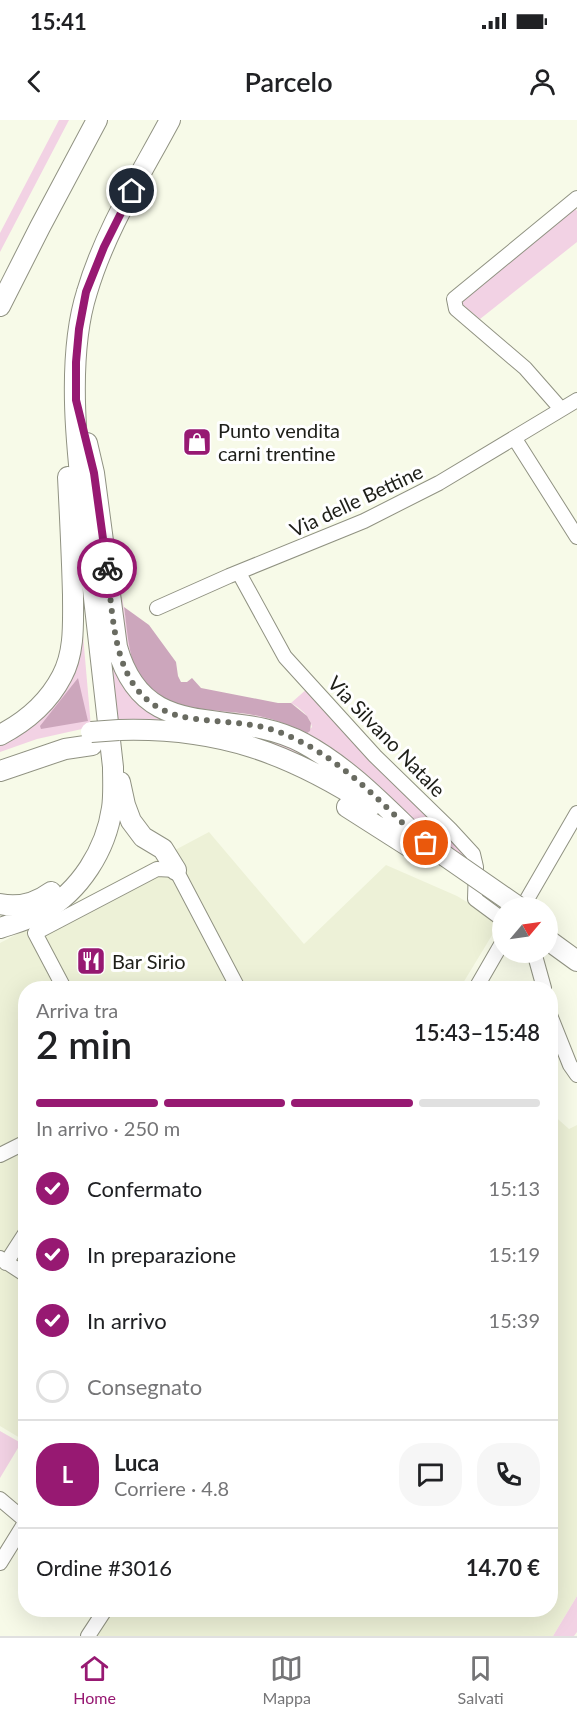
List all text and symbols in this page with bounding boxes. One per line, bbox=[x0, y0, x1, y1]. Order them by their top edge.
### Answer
text: 15:41 bbox=[30, 8, 87, 35]
icon: back bbox=[18, 65, 51, 98]
text: Parcelo bbox=[244, 65, 333, 98]
icon: person bbox=[526, 65, 559, 98]
pin bbox=[106, 165, 157, 216]
icon: home bbox=[115, 174, 148, 207]
place label: Punto vendita carni trentine bbox=[218, 418, 340, 465]
shop icon: Punto vendita carni trentine bbox=[181, 426, 213, 458]
street label: Via delle Bettine bbox=[286, 459, 426, 541]
courier bbox=[77, 538, 137, 598]
icon: bike bbox=[91, 552, 124, 585]
street label: Via Silvano Natale bbox=[323, 671, 451, 801]
pin bbox=[400, 817, 451, 868]
icon: bag bbox=[409, 826, 442, 859]
north arrow bbox=[492, 897, 558, 963]
map controls bbox=[492, 897, 558, 963]
restaurant icon: Bar Sirio bbox=[75, 945, 107, 977]
place label: Bar Sirio bbox=[112, 949, 186, 973]
text: Arriva tra bbox=[36, 998, 118, 1022]
text: 15:43–15:48 bbox=[414, 1019, 540, 1046]
text: 2 min bbox=[36, 1021, 132, 1067]
text: In arrivo · 250 m bbox=[36, 1116, 180, 1140]
icon: check bbox=[36, 1172, 69, 1205]
text: Confermato bbox=[87, 1175, 202, 1202]
text: 15:13 bbox=[489, 1176, 540, 1200]
icon: check bbox=[36, 1238, 69, 1271]
text: In preparazione bbox=[87, 1241, 236, 1268]
text: 15:19 bbox=[489, 1242, 540, 1266]
icon: check bbox=[36, 1304, 69, 1337]
text: In arrivo bbox=[87, 1307, 167, 1334]
text: 15:39 bbox=[489, 1308, 540, 1332]
text: Consegnato bbox=[87, 1373, 202, 1400]
button: chat bbox=[399, 1443, 462, 1506]
button: phone bbox=[477, 1443, 540, 1506]
text: Luca bbox=[114, 1449, 159, 1476]
text: L bbox=[62, 1461, 73, 1488]
text: Corriere · 4.8 bbox=[114, 1476, 229, 1500]
text: Ordine #3016 bbox=[36, 1554, 172, 1581]
text: 14.70 € bbox=[466, 1554, 540, 1581]
tab: Home bbox=[73, 1652, 116, 1707]
tab: Mappa bbox=[263, 1652, 311, 1707]
tab: Salvati bbox=[458, 1652, 504, 1707]

